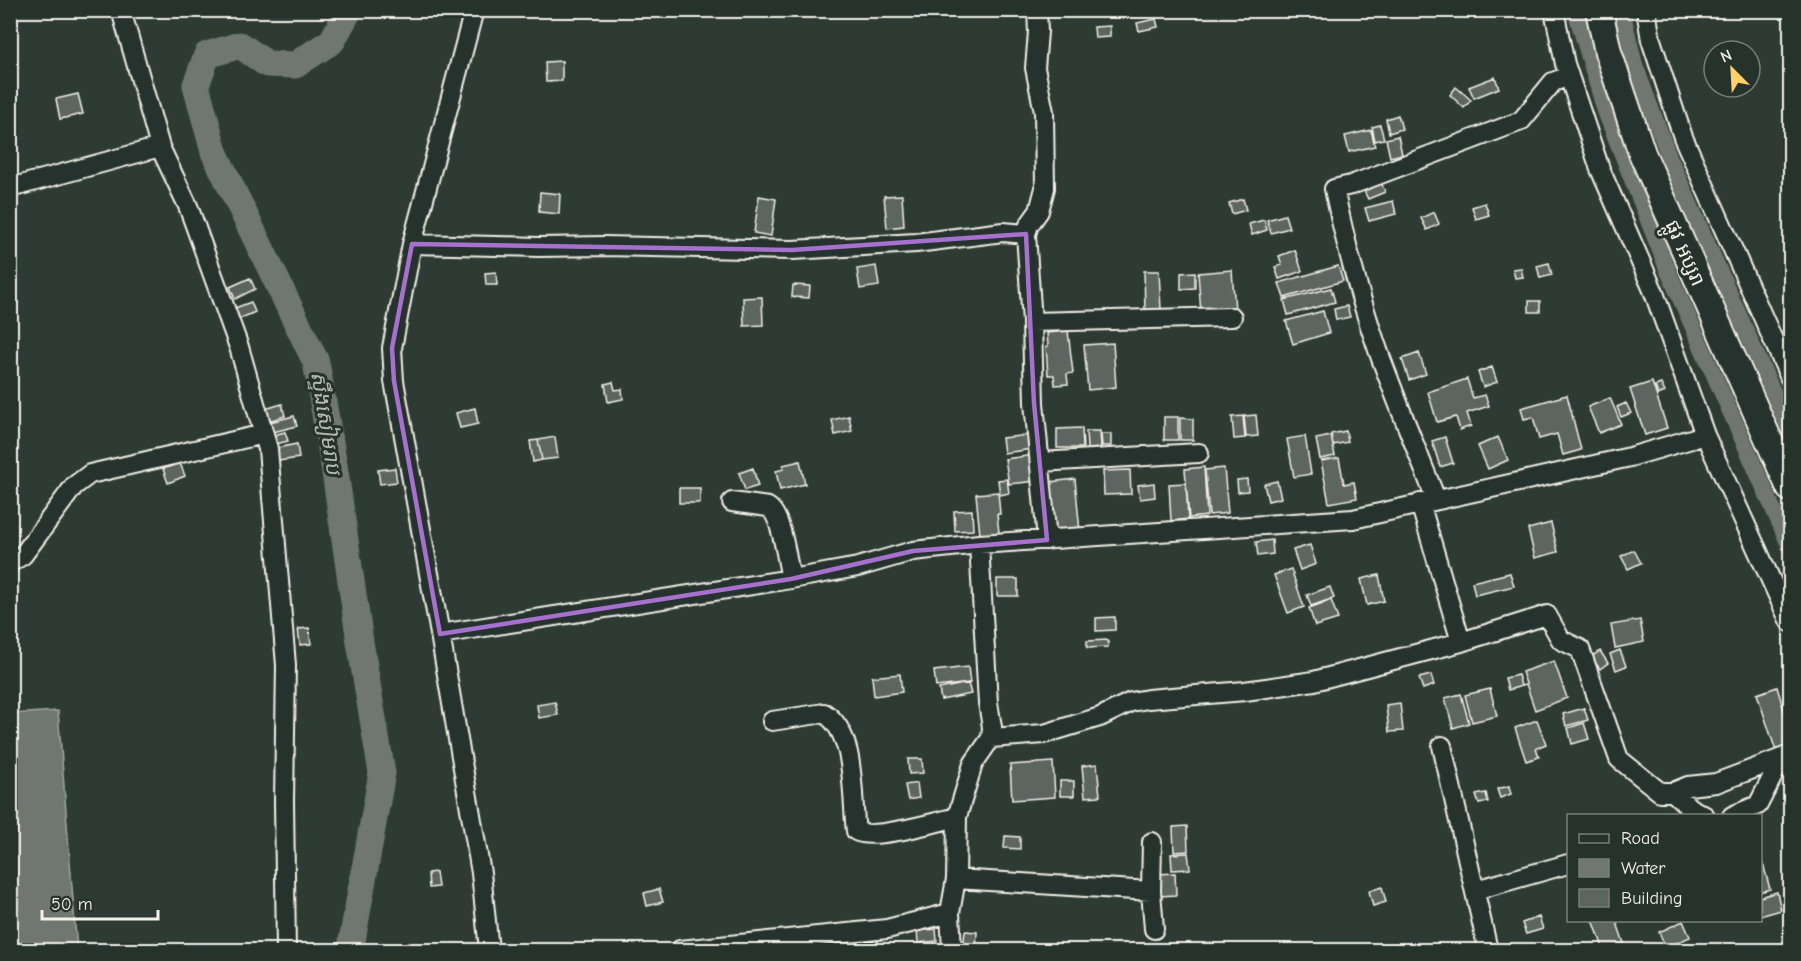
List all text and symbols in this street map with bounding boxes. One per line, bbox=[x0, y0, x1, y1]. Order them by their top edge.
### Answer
north arrow bbox=[1702, 39, 1762, 99]
text: N bbox=[1718, 46, 1735, 67]
street label: ផ្លូវ អប្សរា bbox=[1654, 217, 1710, 292]
water label: ស្ទឹងសៀមរាប bbox=[304, 369, 348, 478]
legend bbox=[1567, 814, 1762, 922]
text: Road bbox=[1621, 828, 1660, 849]
text: Water bbox=[1621, 858, 1666, 879]
scale bar bbox=[42, 883, 158, 921]
text: Building bbox=[1621, 888, 1683, 909]
text: 50 m bbox=[51, 894, 93, 915]

